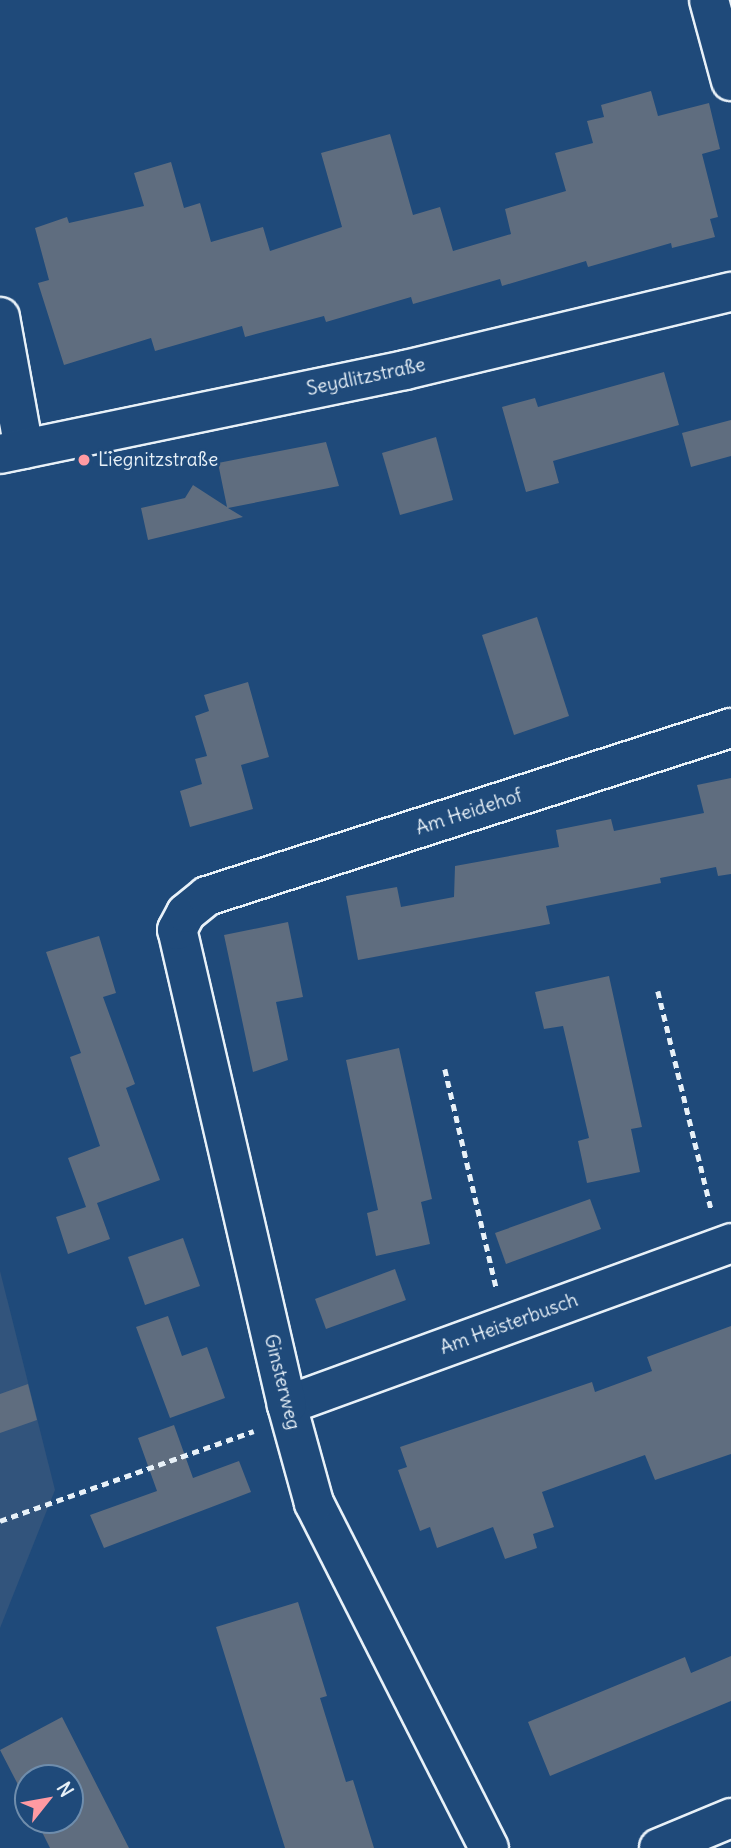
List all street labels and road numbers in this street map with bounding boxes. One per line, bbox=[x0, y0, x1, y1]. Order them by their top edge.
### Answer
street label: Seydlitzstraße bbox=[305, 353, 427, 401]
street label: Am Heidehof bbox=[413, 784, 525, 840]
street label: Am Heisterbusch bbox=[437, 1288, 581, 1360]
street label: Ginsterweg bbox=[259, 1332, 305, 1432]

